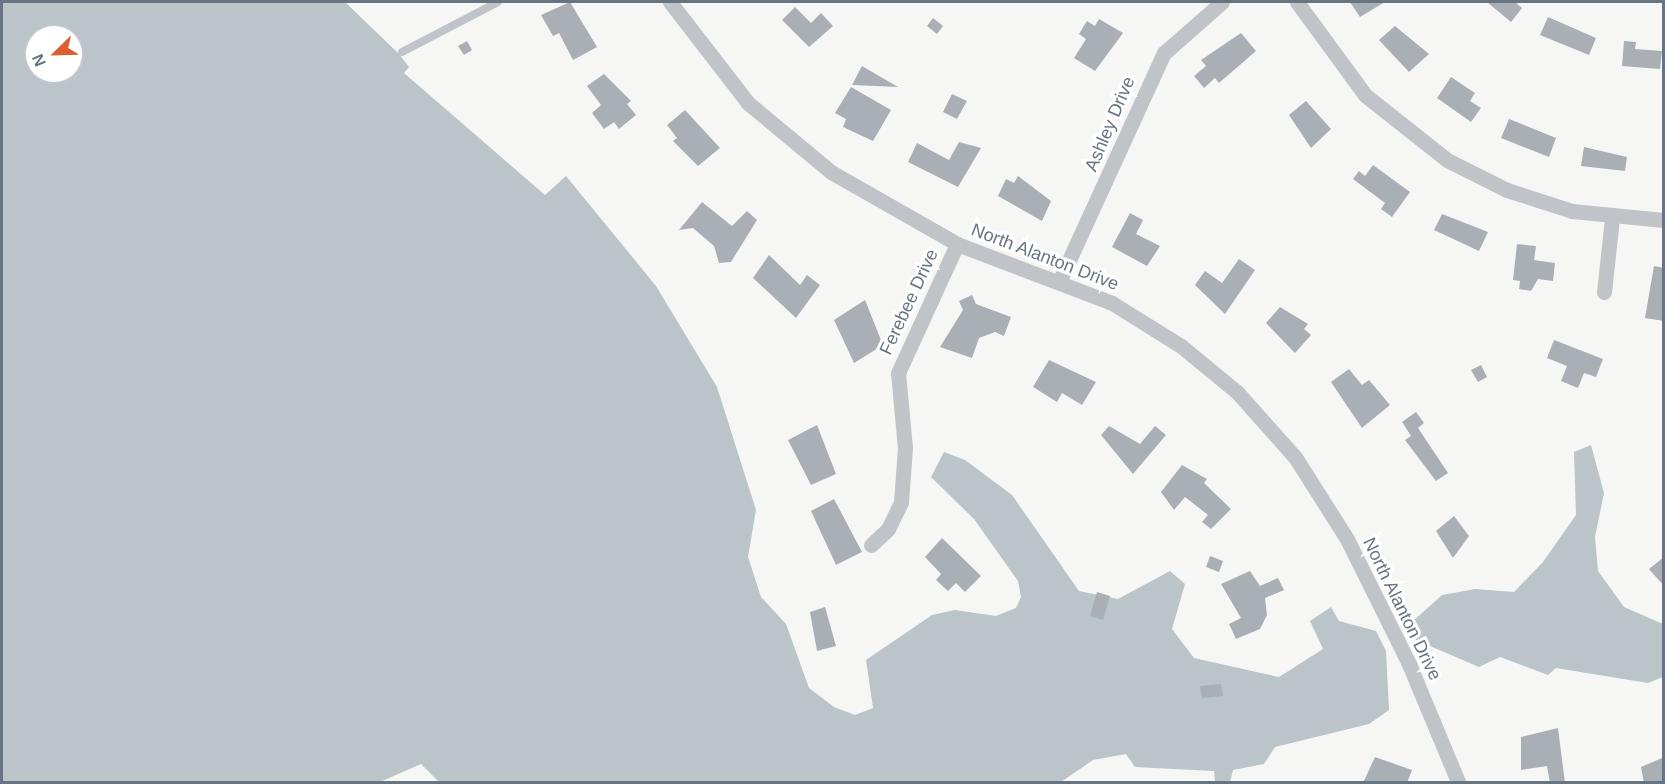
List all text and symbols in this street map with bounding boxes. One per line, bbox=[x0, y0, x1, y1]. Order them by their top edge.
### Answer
north arrow bbox=[24, 24, 84, 84]
text: N bbox=[29, 52, 49, 69]
street label: Ashley Drive bbox=[1080, 73, 1140, 175]
street label: North Alanton Drive bbox=[968, 219, 1122, 295]
street label: Ferebee Drive bbox=[875, 246, 943, 358]
street label: North Alanton Drive bbox=[1358, 534, 1446, 684]

